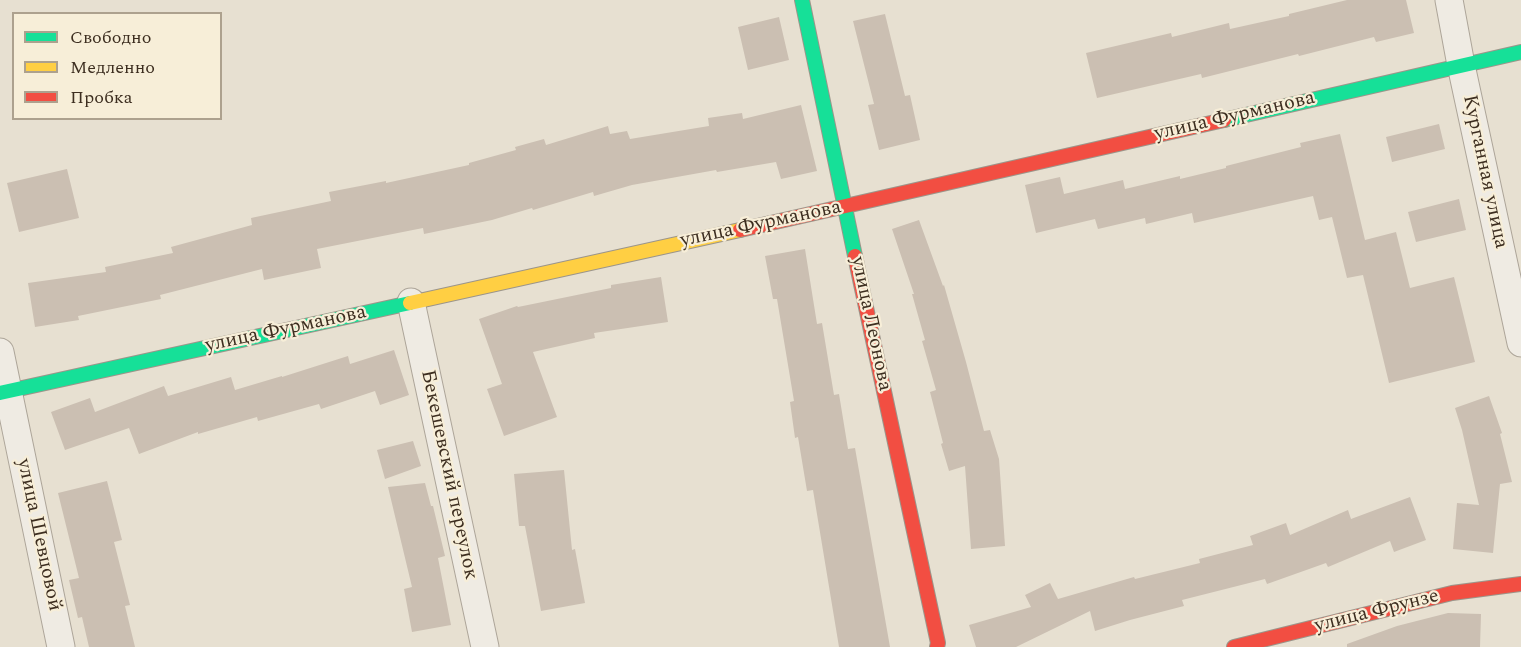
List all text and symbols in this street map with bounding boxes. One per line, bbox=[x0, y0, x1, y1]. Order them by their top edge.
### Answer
legend bbox=[12, 12, 222, 120]
text: Свободно bbox=[70, 24, 151, 51]
text: Медленно bbox=[70, 54, 155, 81]
text: Пробка bbox=[70, 84, 132, 111]
street label: улица Фурманова bbox=[1152, 87, 1318, 147]
street label: Курганная улица bbox=[1456, 93, 1512, 251]
street label: улица Фурманова bbox=[678, 196, 844, 254]
street label: улица Леонова bbox=[844, 255, 896, 393]
street label: улица Фурманова bbox=[203, 301, 369, 359]
street label: Бекешевский переулок bbox=[414, 368, 482, 582]
street label: улица Шевцовой bbox=[10, 457, 66, 613]
street label: улица Фрунзе bbox=[1312, 585, 1442, 639]

